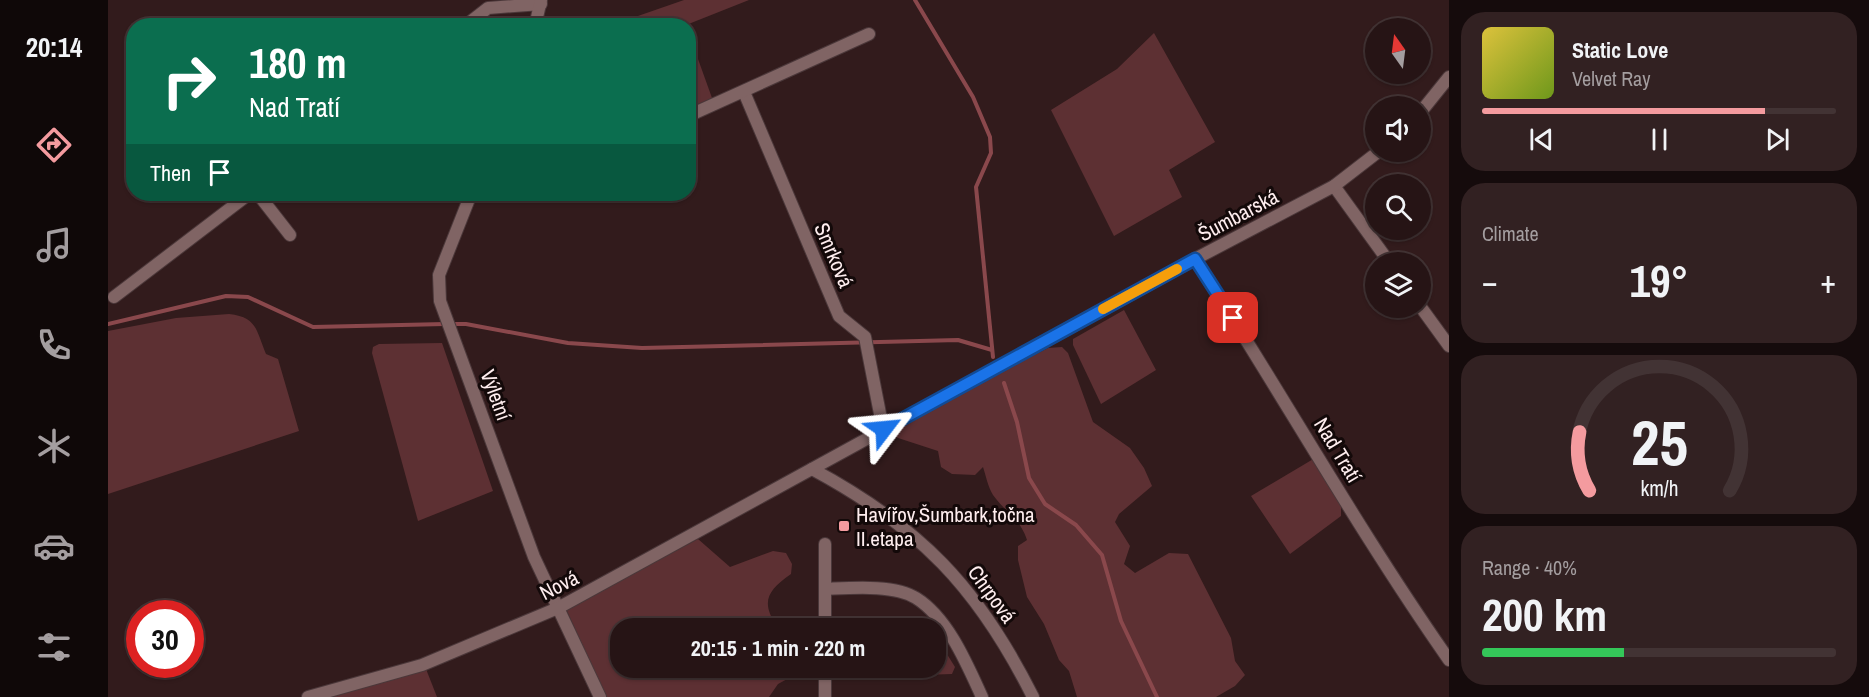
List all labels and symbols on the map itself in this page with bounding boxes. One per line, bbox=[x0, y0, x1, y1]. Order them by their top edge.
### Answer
north arrow bbox=[1365, 18, 1431, 84]
street label: Šumbarská bbox=[1193, 182, 1284, 248]
street label: Smrková bbox=[807, 218, 861, 292]
pin bbox=[1207, 292, 1258, 343]
street label: Výletní bbox=[473, 366, 519, 425]
position arrow bbox=[852, 397, 916, 461]
street label: Nad Tratí bbox=[1307, 412, 1369, 488]
place label: Havířov,Šumbark,točna II.etapa bbox=[856, 500, 1035, 553]
marker: Havířov,Šumbark,točna II.etapa bbox=[837, 519, 851, 533]
street label: Chrpová bbox=[961, 559, 1023, 629]
street label: Nová bbox=[535, 563, 584, 607]
speed limit sign: 30 bbox=[126, 600, 204, 678]

